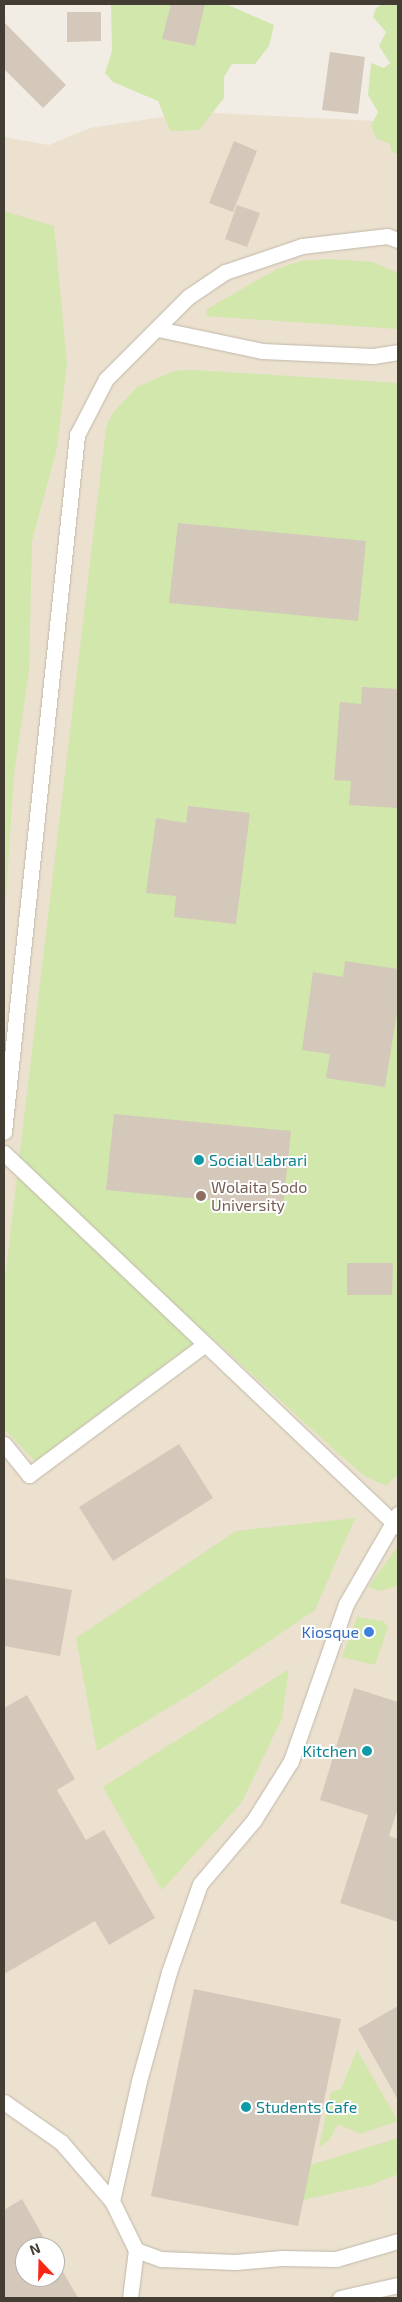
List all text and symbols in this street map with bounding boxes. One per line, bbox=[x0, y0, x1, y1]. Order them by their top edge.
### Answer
place label: Social Labrari bbox=[209, 1150, 308, 1170]
marker: Social Labrari bbox=[193, 1154, 205, 1166]
place label: Wolaita Sodo University bbox=[211, 1177, 307, 1215]
marker: Wolaita Sodo University bbox=[195, 1190, 207, 1202]
place label: Kiosque bbox=[302, 1622, 359, 1642]
marker: Kiosque bbox=[363, 1626, 375, 1638]
place label: Kitchen bbox=[302, 1741, 357, 1761]
marker: Kitchen bbox=[361, 1745, 373, 1757]
place label: Students Cafe bbox=[256, 2097, 357, 2117]
marker: Students Cafe bbox=[240, 2101, 252, 2113]
north arrow bbox=[15, 2237, 65, 2287]
text: N bbox=[27, 2239, 43, 2258]

